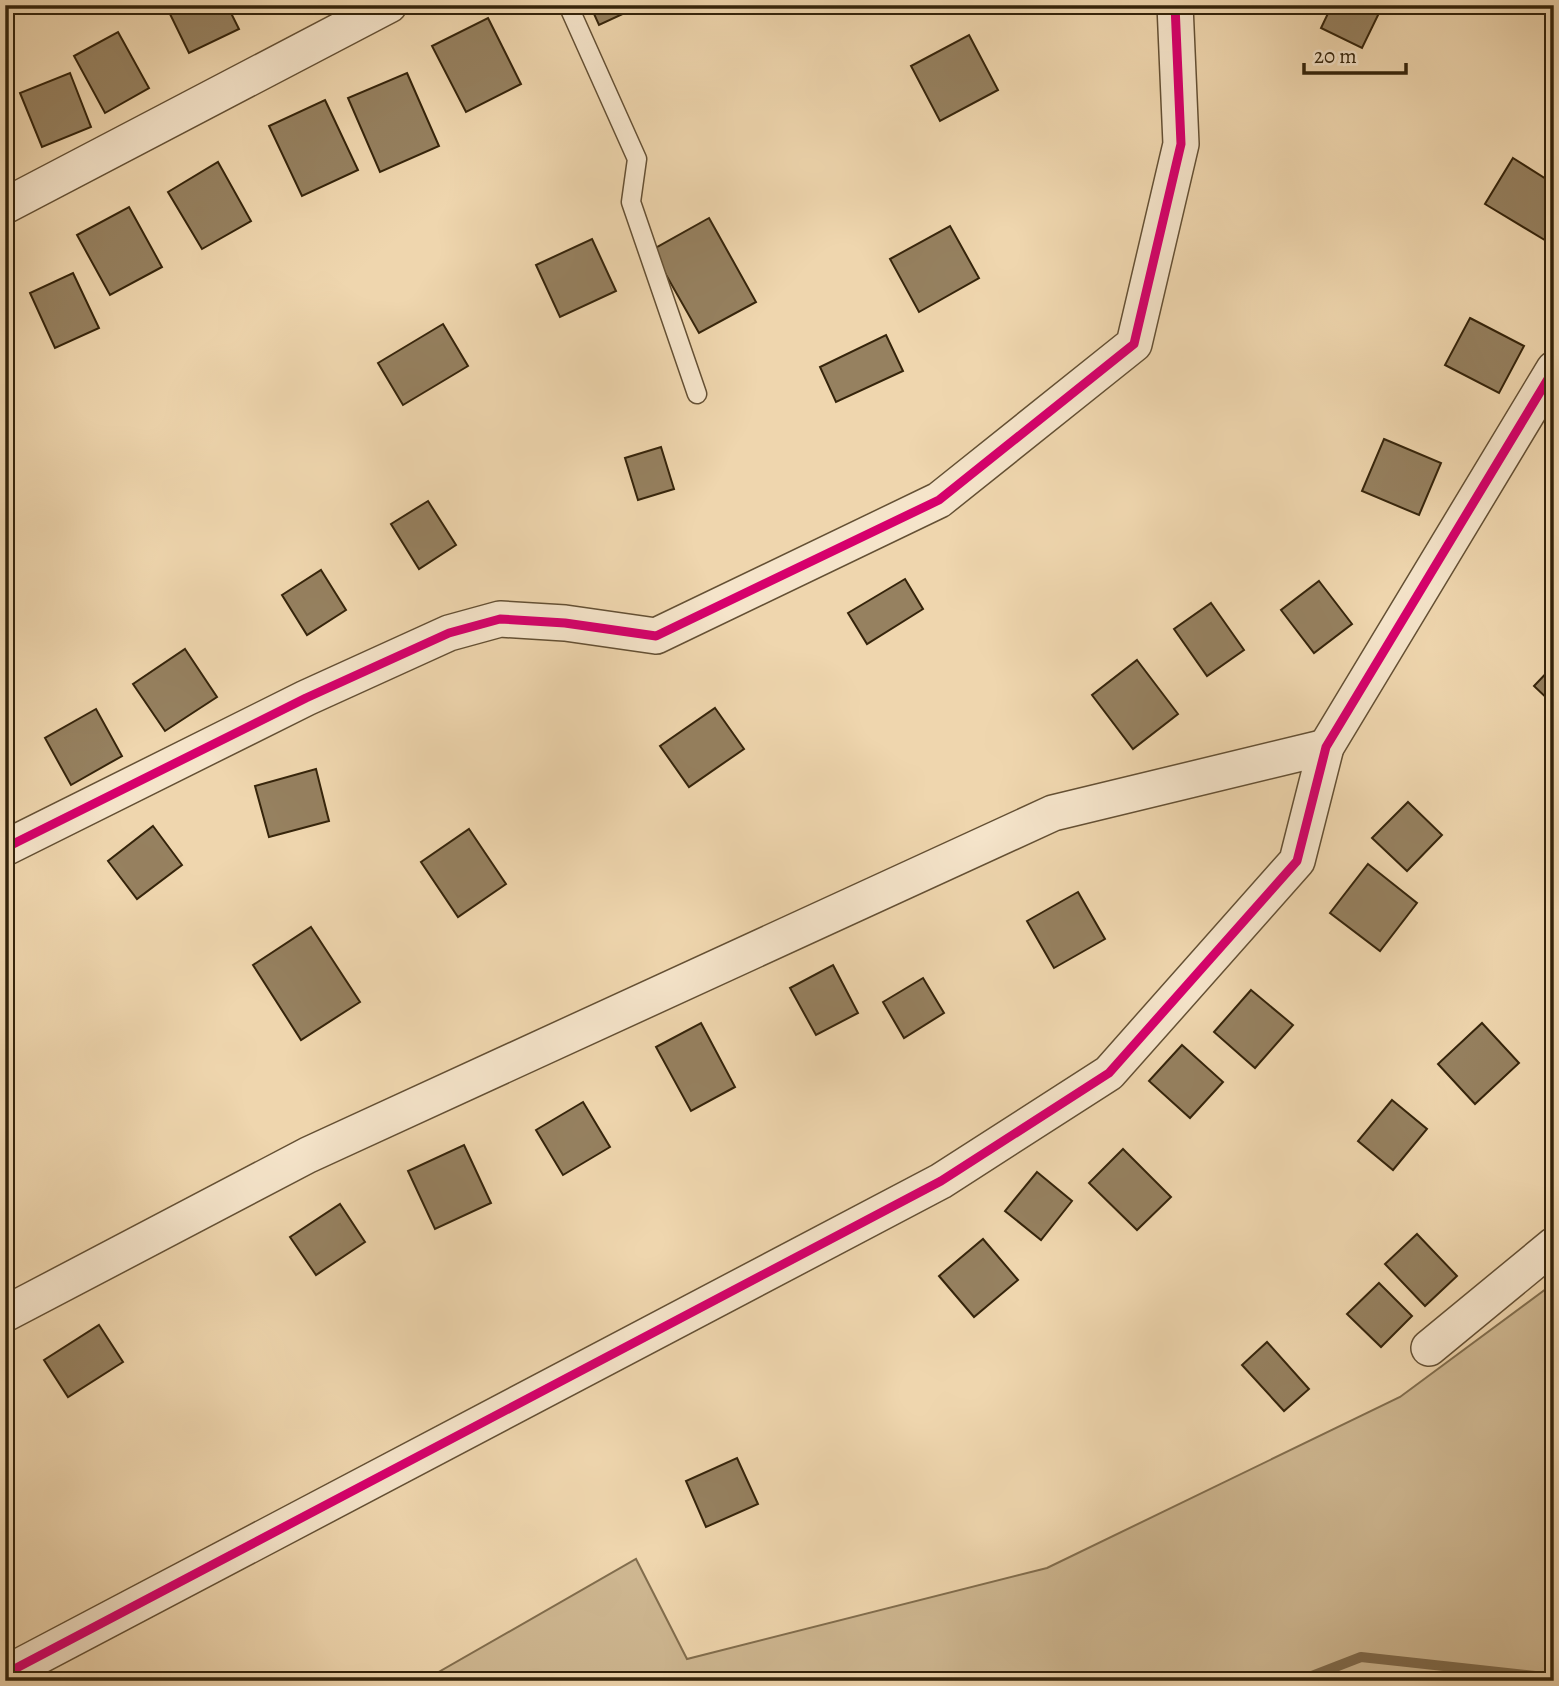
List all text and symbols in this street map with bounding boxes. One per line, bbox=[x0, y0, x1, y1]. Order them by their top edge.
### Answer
scale bar bbox=[1304, 32, 1405, 76]
text: 20 m bbox=[1314, 42, 1357, 70]

